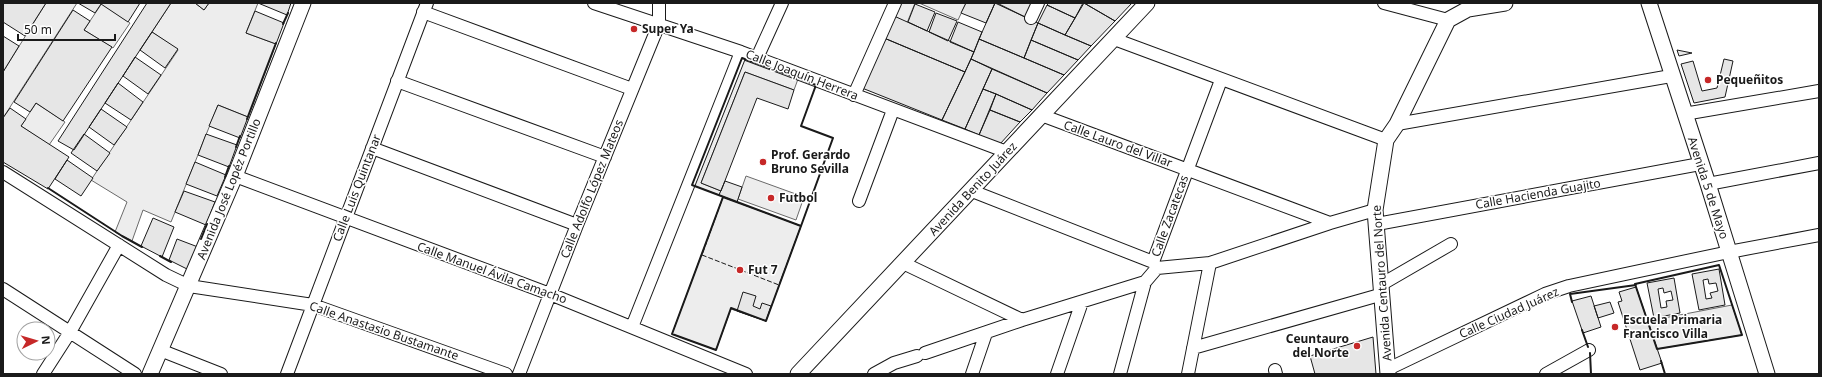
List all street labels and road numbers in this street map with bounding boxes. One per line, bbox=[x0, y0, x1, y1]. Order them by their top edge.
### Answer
street label: Calle Joaquín Herrera bbox=[743, 45, 861, 104]
street label: Avenida José Lopéz Portillo bbox=[192, 116, 265, 262]
street label: Calle Lauro del Villar bbox=[1061, 116, 1175, 171]
street label: Calle Adolfo López Mateos bbox=[556, 117, 627, 261]
street label: Calle Luis Quintanar bbox=[328, 132, 385, 244]
street label: Avenida 5 de Mayo bbox=[1684, 135, 1733, 241]
street label: Avenida Benito Juárez bbox=[925, 138, 1021, 239]
street label: Calle Zacatecas bbox=[1147, 172, 1192, 259]
street label: Calle Hacienda Guajito bbox=[1474, 174, 1602, 213]
street label: Avenida Centauro del Norte bbox=[1368, 204, 1395, 362]
street label: Calle Manuel Ávila Camacho bbox=[415, 237, 569, 308]
street label: Calle Ciudad Juárez bbox=[1456, 283, 1562, 342]
street label: Calle Anastasio Bustamante bbox=[307, 297, 461, 364]

